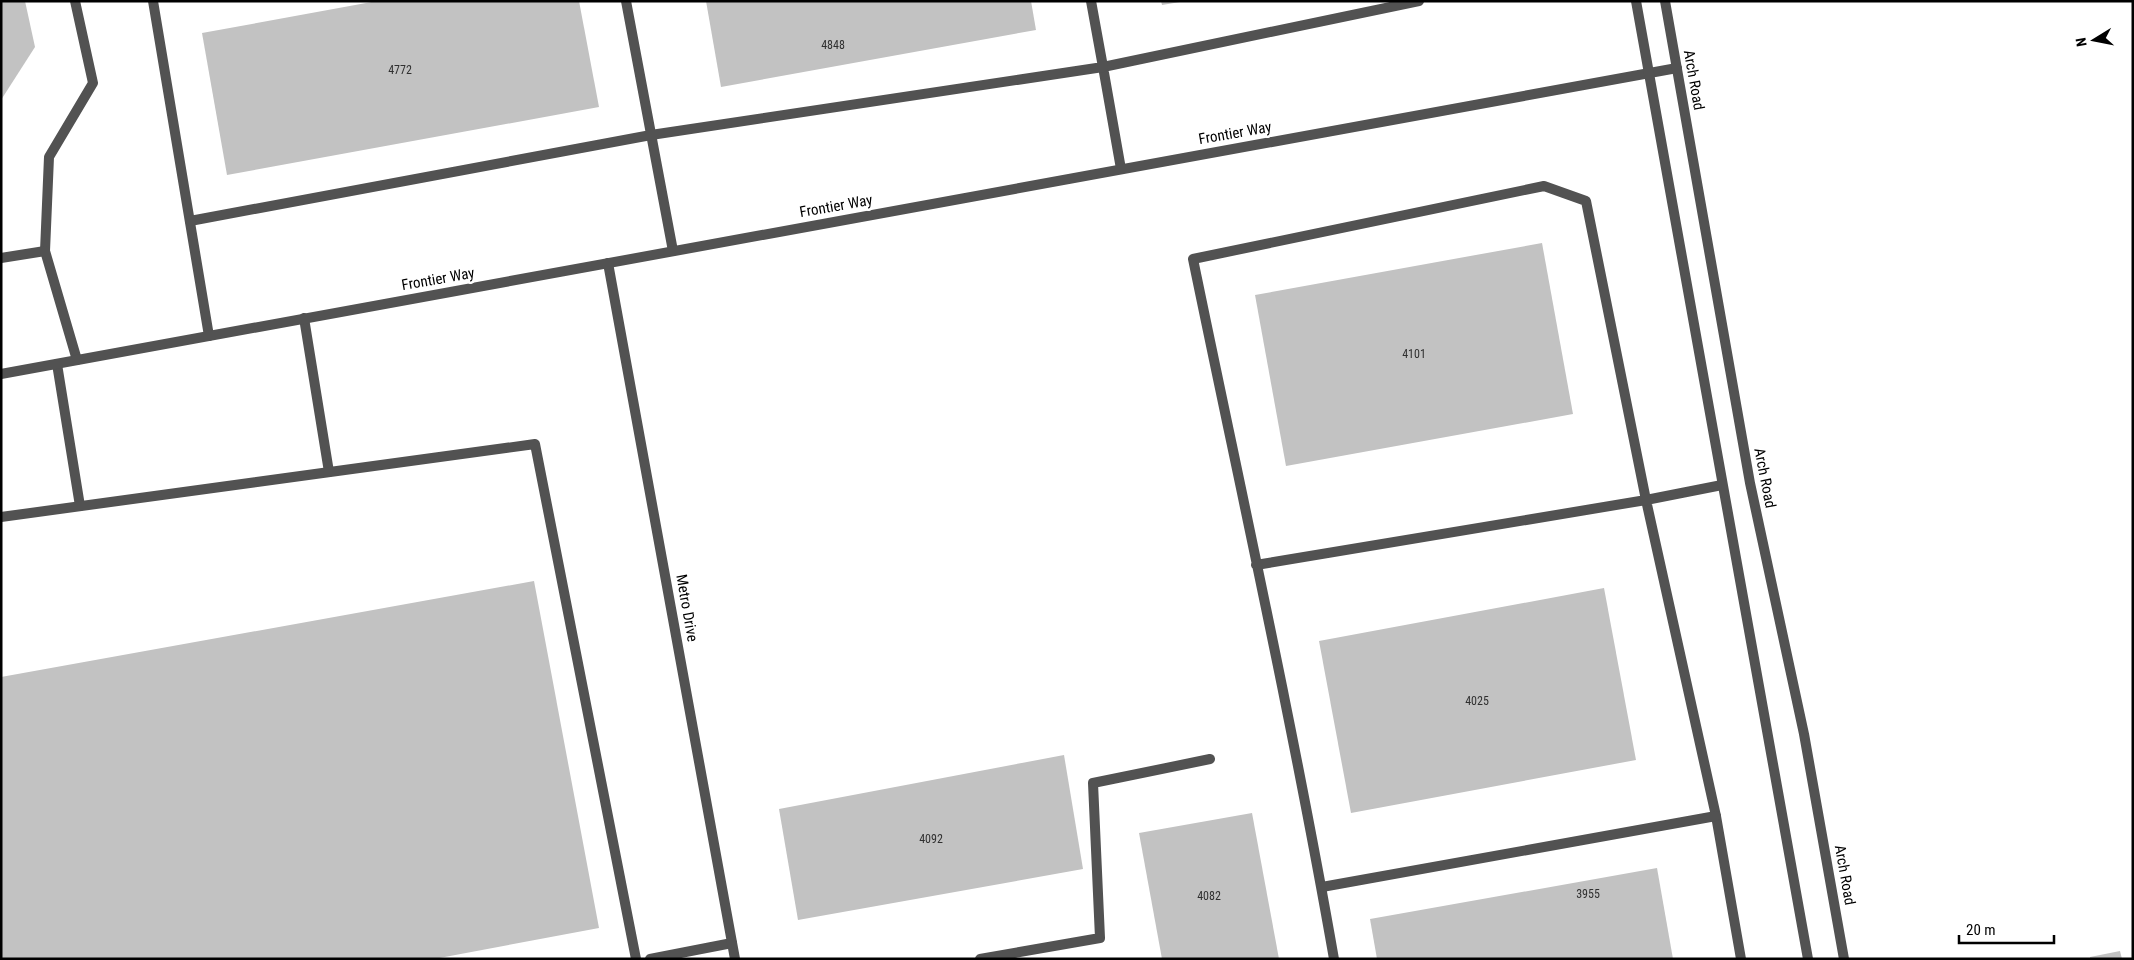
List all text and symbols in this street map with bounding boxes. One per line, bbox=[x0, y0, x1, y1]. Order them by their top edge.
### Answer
north arrow bbox=[2069, 15, 2119, 65]
text: N bbox=[2073, 37, 2090, 48]
house number: 4848 bbox=[821, 38, 845, 52]
street label: Arch Road bbox=[1680, 48, 1708, 112]
house number: 4772 bbox=[388, 63, 412, 77]
street label: Frontier Way bbox=[1197, 118, 1273, 148]
street label: Frontier Way bbox=[798, 191, 874, 221]
street label: Frontier Way bbox=[400, 264, 476, 294]
house number: 4101 bbox=[1402, 347, 1426, 361]
street label: Arch Road bbox=[1750, 446, 1780, 510]
street label: Metro Drive bbox=[672, 573, 702, 643]
house number: 4025 bbox=[1465, 694, 1489, 708]
house number: 4092 bbox=[919, 832, 943, 846]
street label: Arch Road bbox=[1831, 843, 1859, 907]
house number: 3955 bbox=[1576, 887, 1600, 901]
house number: 4082 bbox=[1197, 889, 1221, 903]
scale bar bbox=[1959, 912, 2054, 944]
text: 20 m bbox=[1966, 921, 1996, 939]

